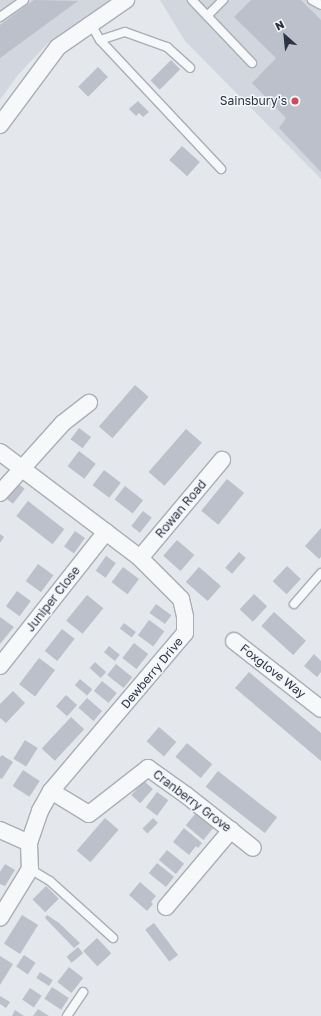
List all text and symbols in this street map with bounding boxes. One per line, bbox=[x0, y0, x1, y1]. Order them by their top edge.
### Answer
north arrow bbox=[265, 16, 305, 56]
text: N bbox=[273, 17, 286, 33]
place label: Sainsbury's bbox=[220, 94, 287, 108]
marker: Sainsbury's bbox=[290, 96, 300, 106]
street label: Rowan Road bbox=[153, 477, 209, 541]
street label: Juniper Close bbox=[23, 563, 83, 635]
street label: Dewberry Drive bbox=[118, 634, 186, 712]
street label: Foxglove Way bbox=[237, 641, 309, 701]
street label: Cranberry Grove bbox=[150, 767, 234, 835]

